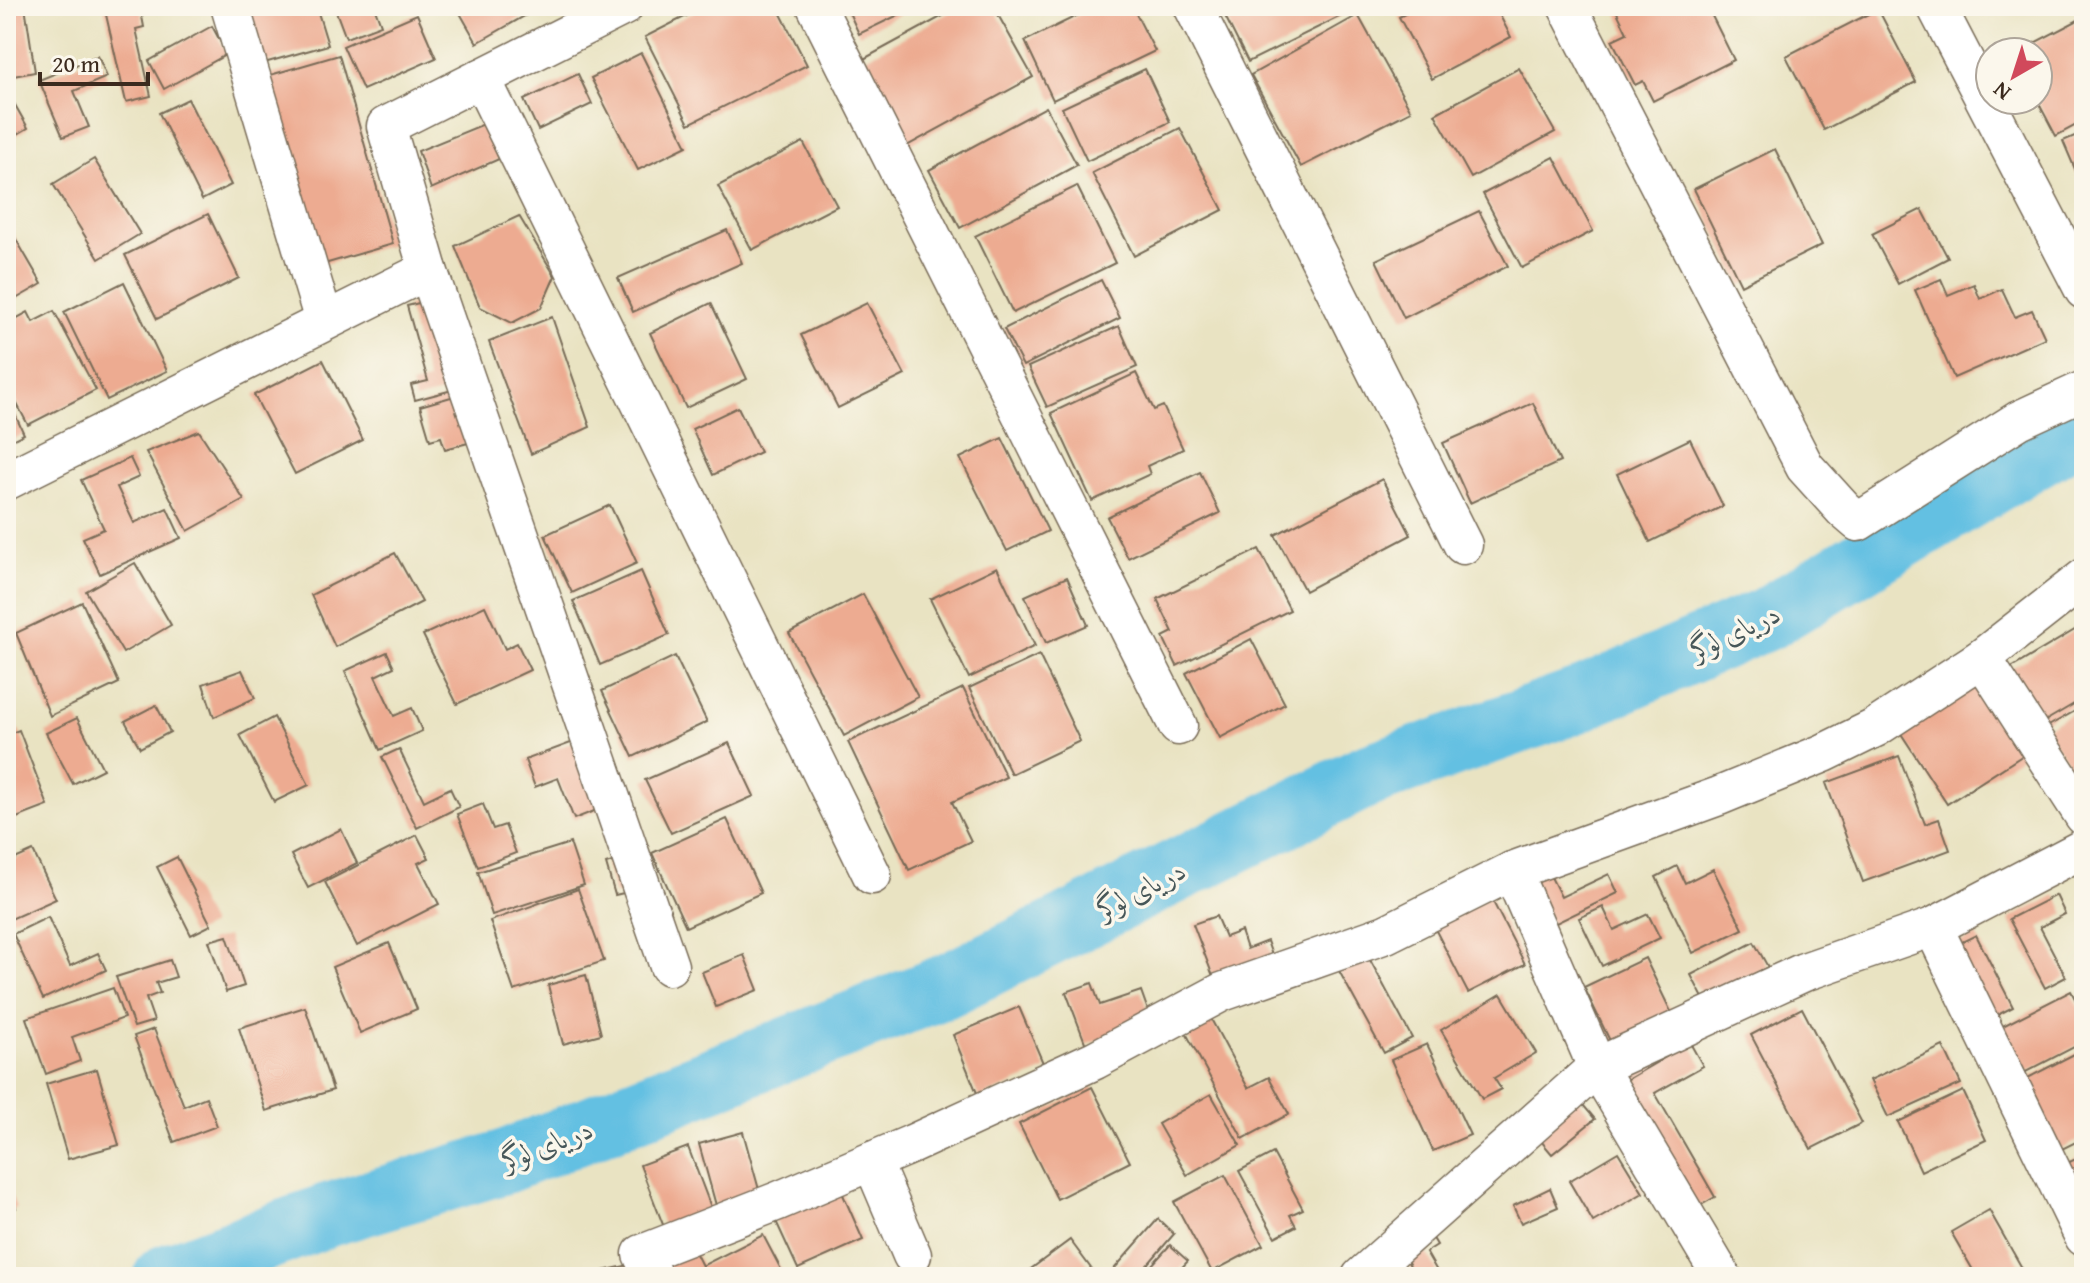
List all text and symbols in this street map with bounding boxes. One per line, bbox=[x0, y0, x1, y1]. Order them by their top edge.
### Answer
scale bar bbox=[40, 36, 148, 86]
north arrow bbox=[1974, 36, 2054, 116]
text: 20 m bbox=[52, 46, 100, 81]
text: N bbox=[1985, 74, 2017, 109]
water label: دریای لوگر bbox=[1681, 592, 1787, 670]
water label: دریای لوگر bbox=[1087, 849, 1193, 929]
water label: دریای لوگر bbox=[493, 1107, 599, 1181]

